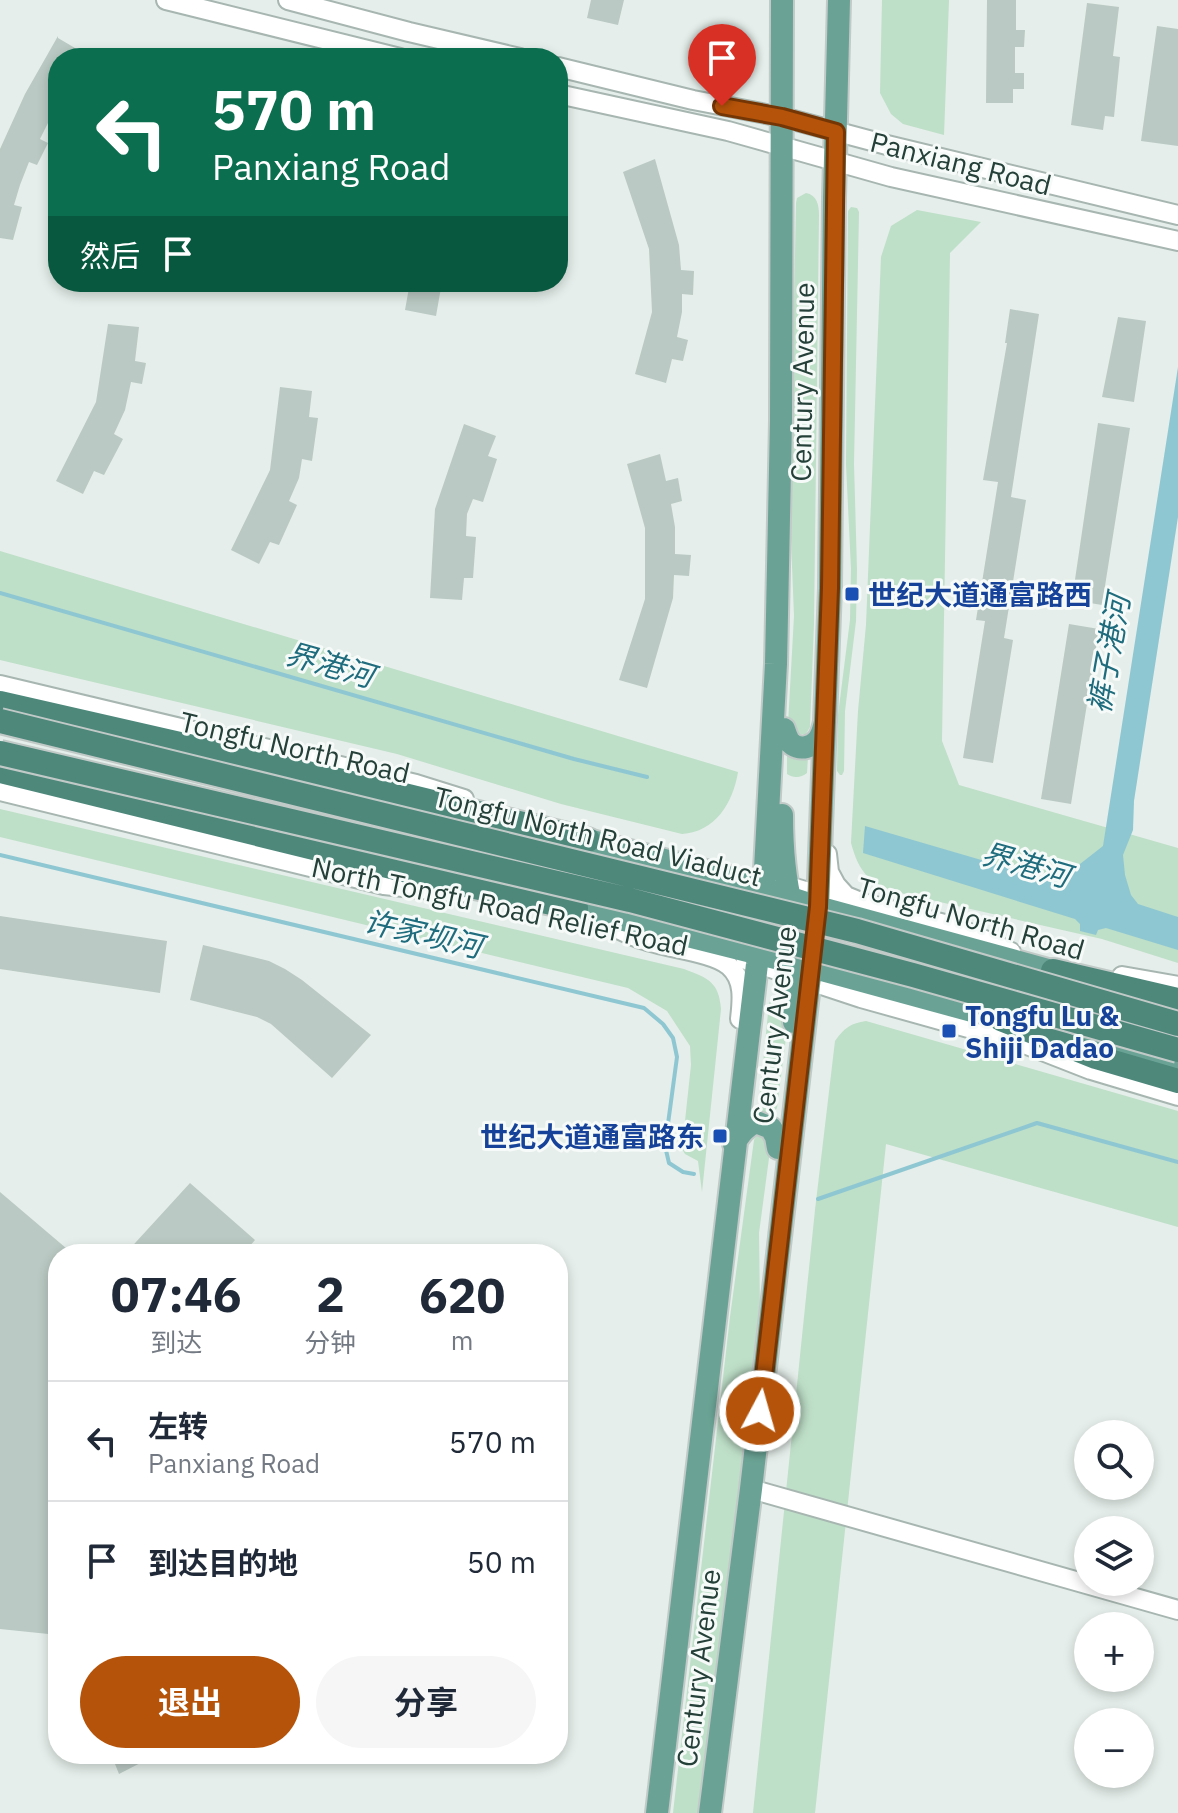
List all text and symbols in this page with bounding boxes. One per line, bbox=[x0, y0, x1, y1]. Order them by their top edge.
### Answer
pin bbox=[688, 24, 756, 106]
icon: arrive bbox=[700, 36, 744, 80]
text: 570 m bbox=[212, 73, 376, 145]
icon: left bbox=[80, 80, 184, 184]
street label: Panxiang Road bbox=[867, 123, 1055, 203]
text: Panxiang Road bbox=[212, 143, 450, 190]
icon: arrive bbox=[156, 232, 200, 276]
text: 然后 bbox=[80, 236, 140, 275]
street label: Century Avenue bbox=[782, 282, 822, 482]
place label: 世纪大道通富路西 bbox=[868, 576, 1092, 613]
marker: 世纪大道通富路西 bbox=[843, 585, 861, 603]
water label: 裤子港河 bbox=[1078, 587, 1138, 716]
water label: 界港河 bbox=[281, 633, 383, 697]
street label: Tongfu North Road bbox=[176, 703, 414, 791]
street label: Tongfu North Road Viaduct bbox=[430, 777, 766, 895]
water label: 界港河 bbox=[977, 833, 1079, 897]
street label: North Tongfu Road Relief Road bbox=[308, 848, 692, 964]
street label: Tongfu North Road bbox=[853, 868, 1089, 968]
water label: 许家坝河 bbox=[360, 901, 491, 967]
street label: Century Avenue bbox=[744, 924, 804, 1126]
place label: Tongfu Lu & Shiji Dadao bbox=[965, 997, 1120, 1066]
marker: Tongfu Lu & Shiji Dadao bbox=[940, 1022, 958, 1040]
place label: 世纪大道通富路东 bbox=[480, 1118, 704, 1155]
marker: 世纪大道通富路东 bbox=[711, 1127, 729, 1145]
text: 07:46 bbox=[111, 1263, 242, 1325]
text: 2 bbox=[316, 1263, 345, 1325]
text: 620 bbox=[419, 1264, 505, 1326]
text: m bbox=[451, 1323, 473, 1357]
text: 到达 bbox=[150, 1325, 202, 1359]
text: 分钟 bbox=[304, 1325, 356, 1359]
position arrow bbox=[718, 1369, 802, 1453]
text: 左转 bbox=[148, 1406, 208, 1445]
icon: left bbox=[80, 1419, 124, 1463]
map controls bbox=[1074, 1420, 1154, 1788]
button: search bbox=[1074, 1420, 1154, 1500]
text: 570 m bbox=[449, 1422, 536, 1461]
text: Panxiang Road bbox=[148, 1446, 320, 1480]
button: layers bbox=[1074, 1516, 1154, 1596]
icon: arrive bbox=[80, 1539, 124, 1583]
text: 50 m bbox=[467, 1542, 536, 1581]
text: 到达目的地 bbox=[148, 1543, 298, 1582]
street label: Century Avenue bbox=[668, 1567, 728, 1769]
button: + bbox=[1074, 1612, 1154, 1692]
button: 退出 bbox=[80, 1656, 300, 1748]
button: 分享 bbox=[316, 1656, 536, 1748]
button: − bbox=[1074, 1708, 1154, 1788]

